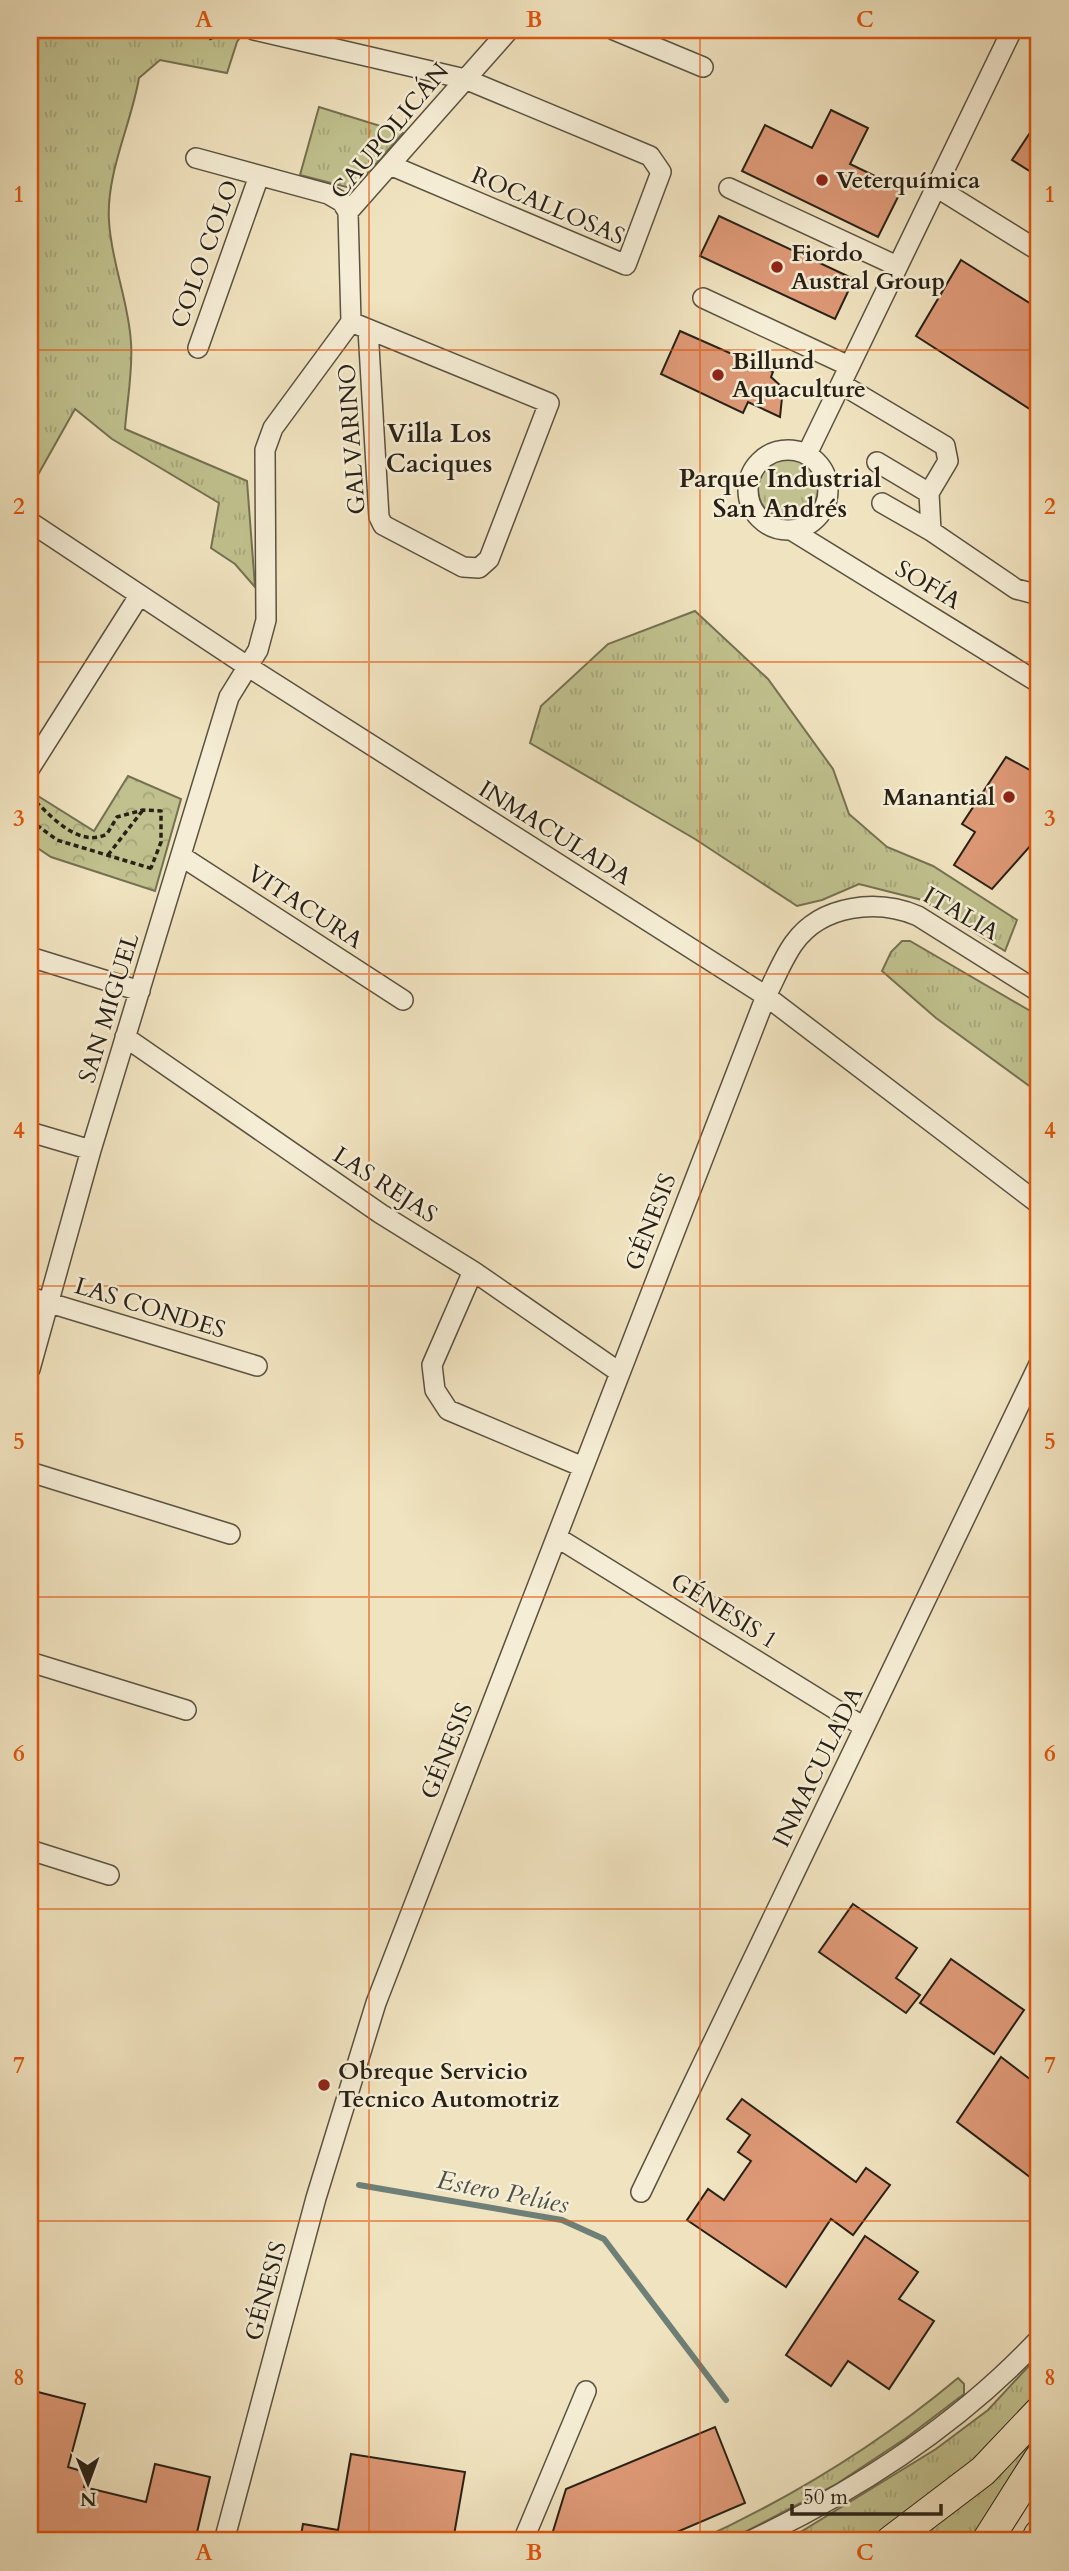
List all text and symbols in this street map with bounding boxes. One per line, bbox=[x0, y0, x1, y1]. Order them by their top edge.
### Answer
text: A bbox=[195, 4, 213, 35]
text: B bbox=[526, 4, 542, 35]
text: C bbox=[856, 4, 874, 35]
street label: CAUPOLICÁN bbox=[323, 55, 457, 206]
street label: ROCALLOSAS bbox=[466, 159, 630, 253]
place label: Veterquímica bbox=[836, 164, 980, 197]
marker: Veterquímica bbox=[814, 172, 830, 188]
street label: COLO COLO bbox=[163, 175, 247, 333]
text: 1 bbox=[13, 179, 25, 210]
text: 1 bbox=[1044, 179, 1056, 210]
place label: Fiordo Austral Group bbox=[791, 237, 945, 298]
marker: Fiordo Austral Group bbox=[769, 259, 785, 275]
place label: Billund Aquaculture bbox=[732, 345, 866, 406]
street label: GALVARINO bbox=[330, 362, 374, 516]
marker: Billund Aquaculture bbox=[710, 367, 726, 383]
district label: Villa Los Caciques bbox=[386, 416, 492, 481]
district label: Parque Industrial San Andrés bbox=[679, 461, 882, 526]
text: 2 bbox=[13, 491, 25, 522]
text: 2 bbox=[1044, 491, 1056, 522]
street label: SOFÍA bbox=[889, 552, 968, 618]
street label: INMACULADA bbox=[472, 773, 638, 894]
place label: Manantial bbox=[883, 781, 995, 814]
marker: Manantial bbox=[1001, 789, 1017, 805]
text: 3 bbox=[13, 803, 25, 834]
text: 3 bbox=[1044, 803, 1056, 834]
street label: VITACURA bbox=[241, 857, 370, 957]
street label: ITALIA bbox=[917, 879, 1006, 949]
street label: SAN MIGUEL bbox=[71, 929, 148, 1087]
text: 4 bbox=[13, 1115, 25, 1146]
text: 4 bbox=[1044, 1115, 1056, 1146]
street label: LAS REJAS bbox=[326, 1139, 444, 1231]
street label: GÉNESIS bbox=[617, 1169, 685, 1275]
street label: LAS CONDES bbox=[71, 1269, 229, 1347]
text: 5 bbox=[13, 1426, 25, 1457]
text: 5 bbox=[1044, 1426, 1056, 1457]
street label: GÉNESIS 1 bbox=[664, 1565, 784, 1657]
street label: INMACULADA bbox=[765, 1681, 871, 1853]
street label: GÉNESIS bbox=[413, 1698, 481, 1804]
text: 6 bbox=[13, 1738, 25, 1769]
text: 6 bbox=[1044, 1738, 1056, 1769]
text: 7 bbox=[13, 2050, 25, 2081]
text: 7 bbox=[1044, 2050, 1056, 2081]
place label: Obreque Servicio Tecnico Automotriz bbox=[338, 2055, 560, 2116]
marker: Obreque Servicio Tecnico Automotriz bbox=[316, 2077, 332, 2093]
water label: Estero Pelúes bbox=[434, 2162, 572, 2222]
street label: GÉNESIS bbox=[237, 2238, 295, 2344]
text: 8 bbox=[13, 2362, 25, 2393]
text: 8 bbox=[1044, 2362, 1056, 2393]
north arrow bbox=[52, 2448, 122, 2518]
scale bar bbox=[792, 2473, 941, 2517]
text: 50 m bbox=[803, 2483, 848, 2512]
text: N bbox=[79, 2486, 97, 2512]
text: A bbox=[195, 2537, 213, 2568]
text: B bbox=[526, 2537, 542, 2568]
text: C bbox=[856, 2537, 874, 2568]

